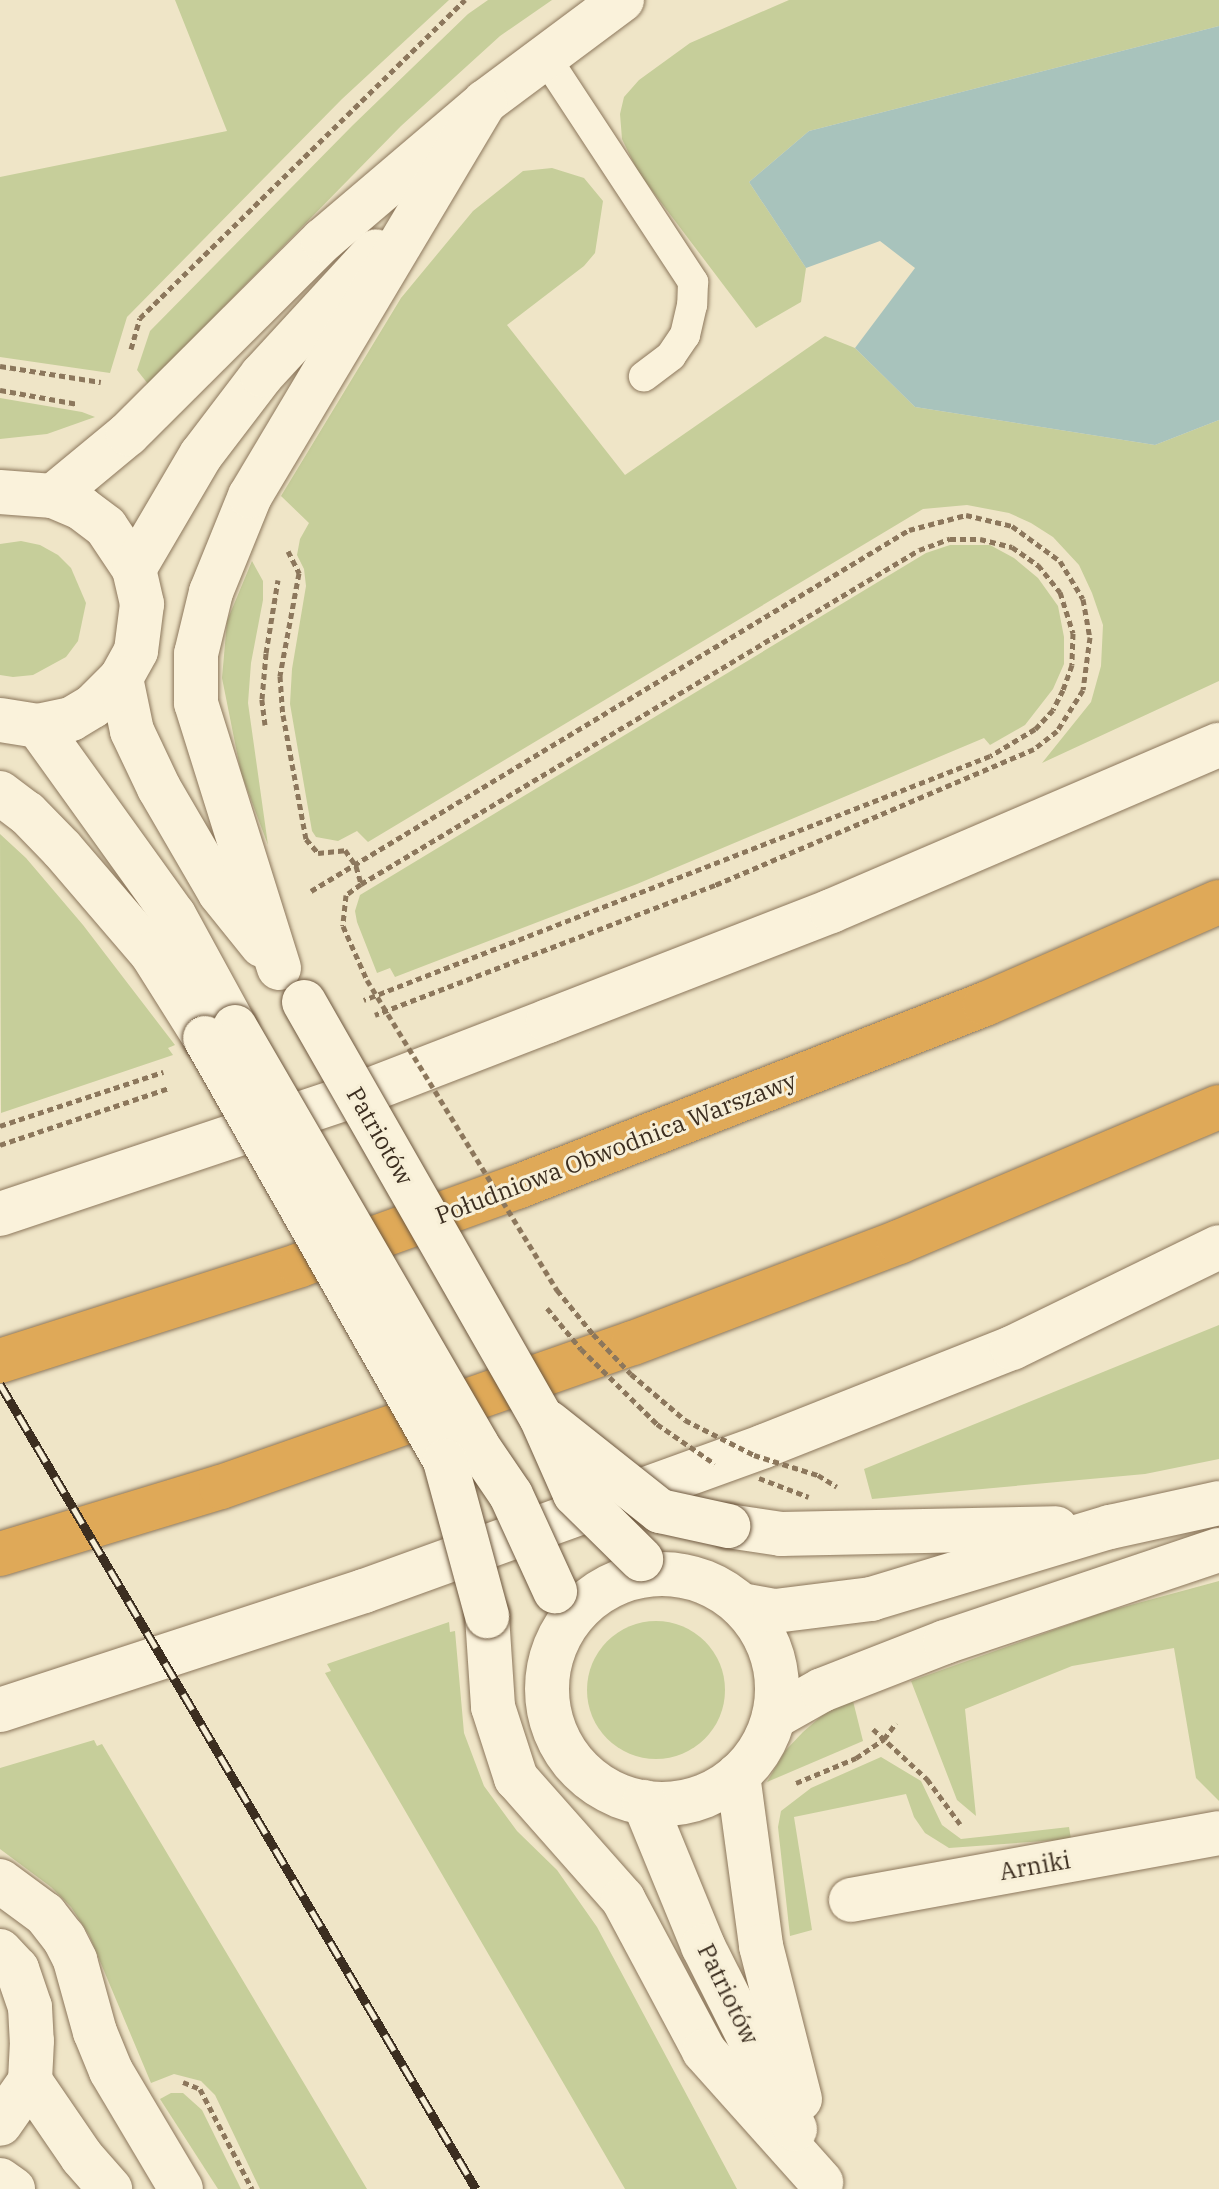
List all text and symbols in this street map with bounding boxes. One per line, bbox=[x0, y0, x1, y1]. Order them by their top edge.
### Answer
street label: Południowa Obwodnica Warszawy bbox=[431, 1066, 801, 1230]
street label: Patriotów bbox=[340, 1082, 420, 1190]
street label: Arniki bbox=[997, 1846, 1073, 1886]
street label: Patriotów bbox=[691, 1939, 765, 2049]

